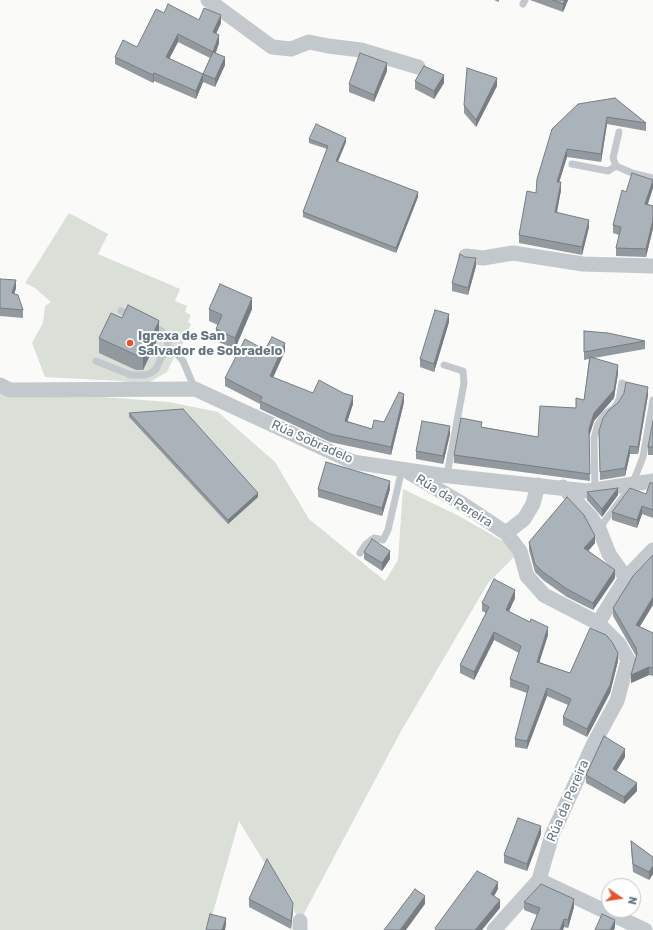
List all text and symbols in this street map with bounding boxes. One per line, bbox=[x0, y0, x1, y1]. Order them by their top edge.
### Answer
place label: Igrexa de San Salvador de Sobradelo bbox=[138, 328, 282, 359]
marker: Igrexa de San Salvador de Sobradelo bbox=[125, 338, 135, 348]
street label: Rúa Sobradelo bbox=[269, 417, 355, 467]
street label: Rúa da Pereira bbox=[413, 471, 495, 531]
street label: Rúa da Pereira bbox=[544, 758, 592, 844]
north arrow bbox=[601, 878, 641, 918]
text: N bbox=[625, 895, 639, 906]

